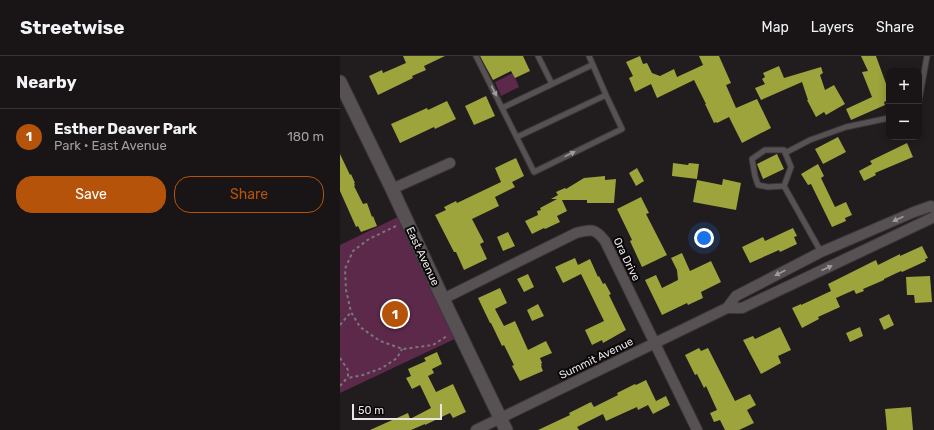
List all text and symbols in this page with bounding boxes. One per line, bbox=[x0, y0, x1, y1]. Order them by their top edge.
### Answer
text: Streetwise bbox=[20, 16, 125, 39]
text: Map bbox=[762, 19, 789, 36]
text: Layers bbox=[811, 19, 854, 36]
text: Share bbox=[876, 19, 914, 36]
map controls bbox=[886, 68, 922, 140]
button: + bbox=[886, 68, 922, 104]
text: Nearby bbox=[16, 72, 77, 92]
one-way arrow bbox=[490, 85, 497, 97]
button: − bbox=[886, 104, 922, 140]
text: Esther Deaver Park bbox=[54, 120, 197, 138]
text: 1 bbox=[26, 129, 32, 144]
text: 180 m bbox=[287, 129, 324, 144]
text: Park · East Avenue bbox=[54, 138, 167, 153]
one-way arrow bbox=[564, 151, 575, 157]
button: Save bbox=[16, 176, 166, 213]
button: Share bbox=[174, 176, 324, 213]
one-way arrow bbox=[892, 216, 904, 222]
street label: East Avenue bbox=[403, 225, 442, 288]
your location bbox=[694, 228, 714, 248]
street label: Ora Drive bbox=[610, 235, 643, 283]
one-way arrow bbox=[821, 265, 833, 271]
one-way arrow bbox=[774, 270, 786, 277]
pin: 1 bbox=[382, 299, 408, 329]
street label: Summit Avenue bbox=[557, 335, 635, 382]
scale bar bbox=[352, 402, 442, 421]
text: 50 m bbox=[358, 404, 384, 417]

